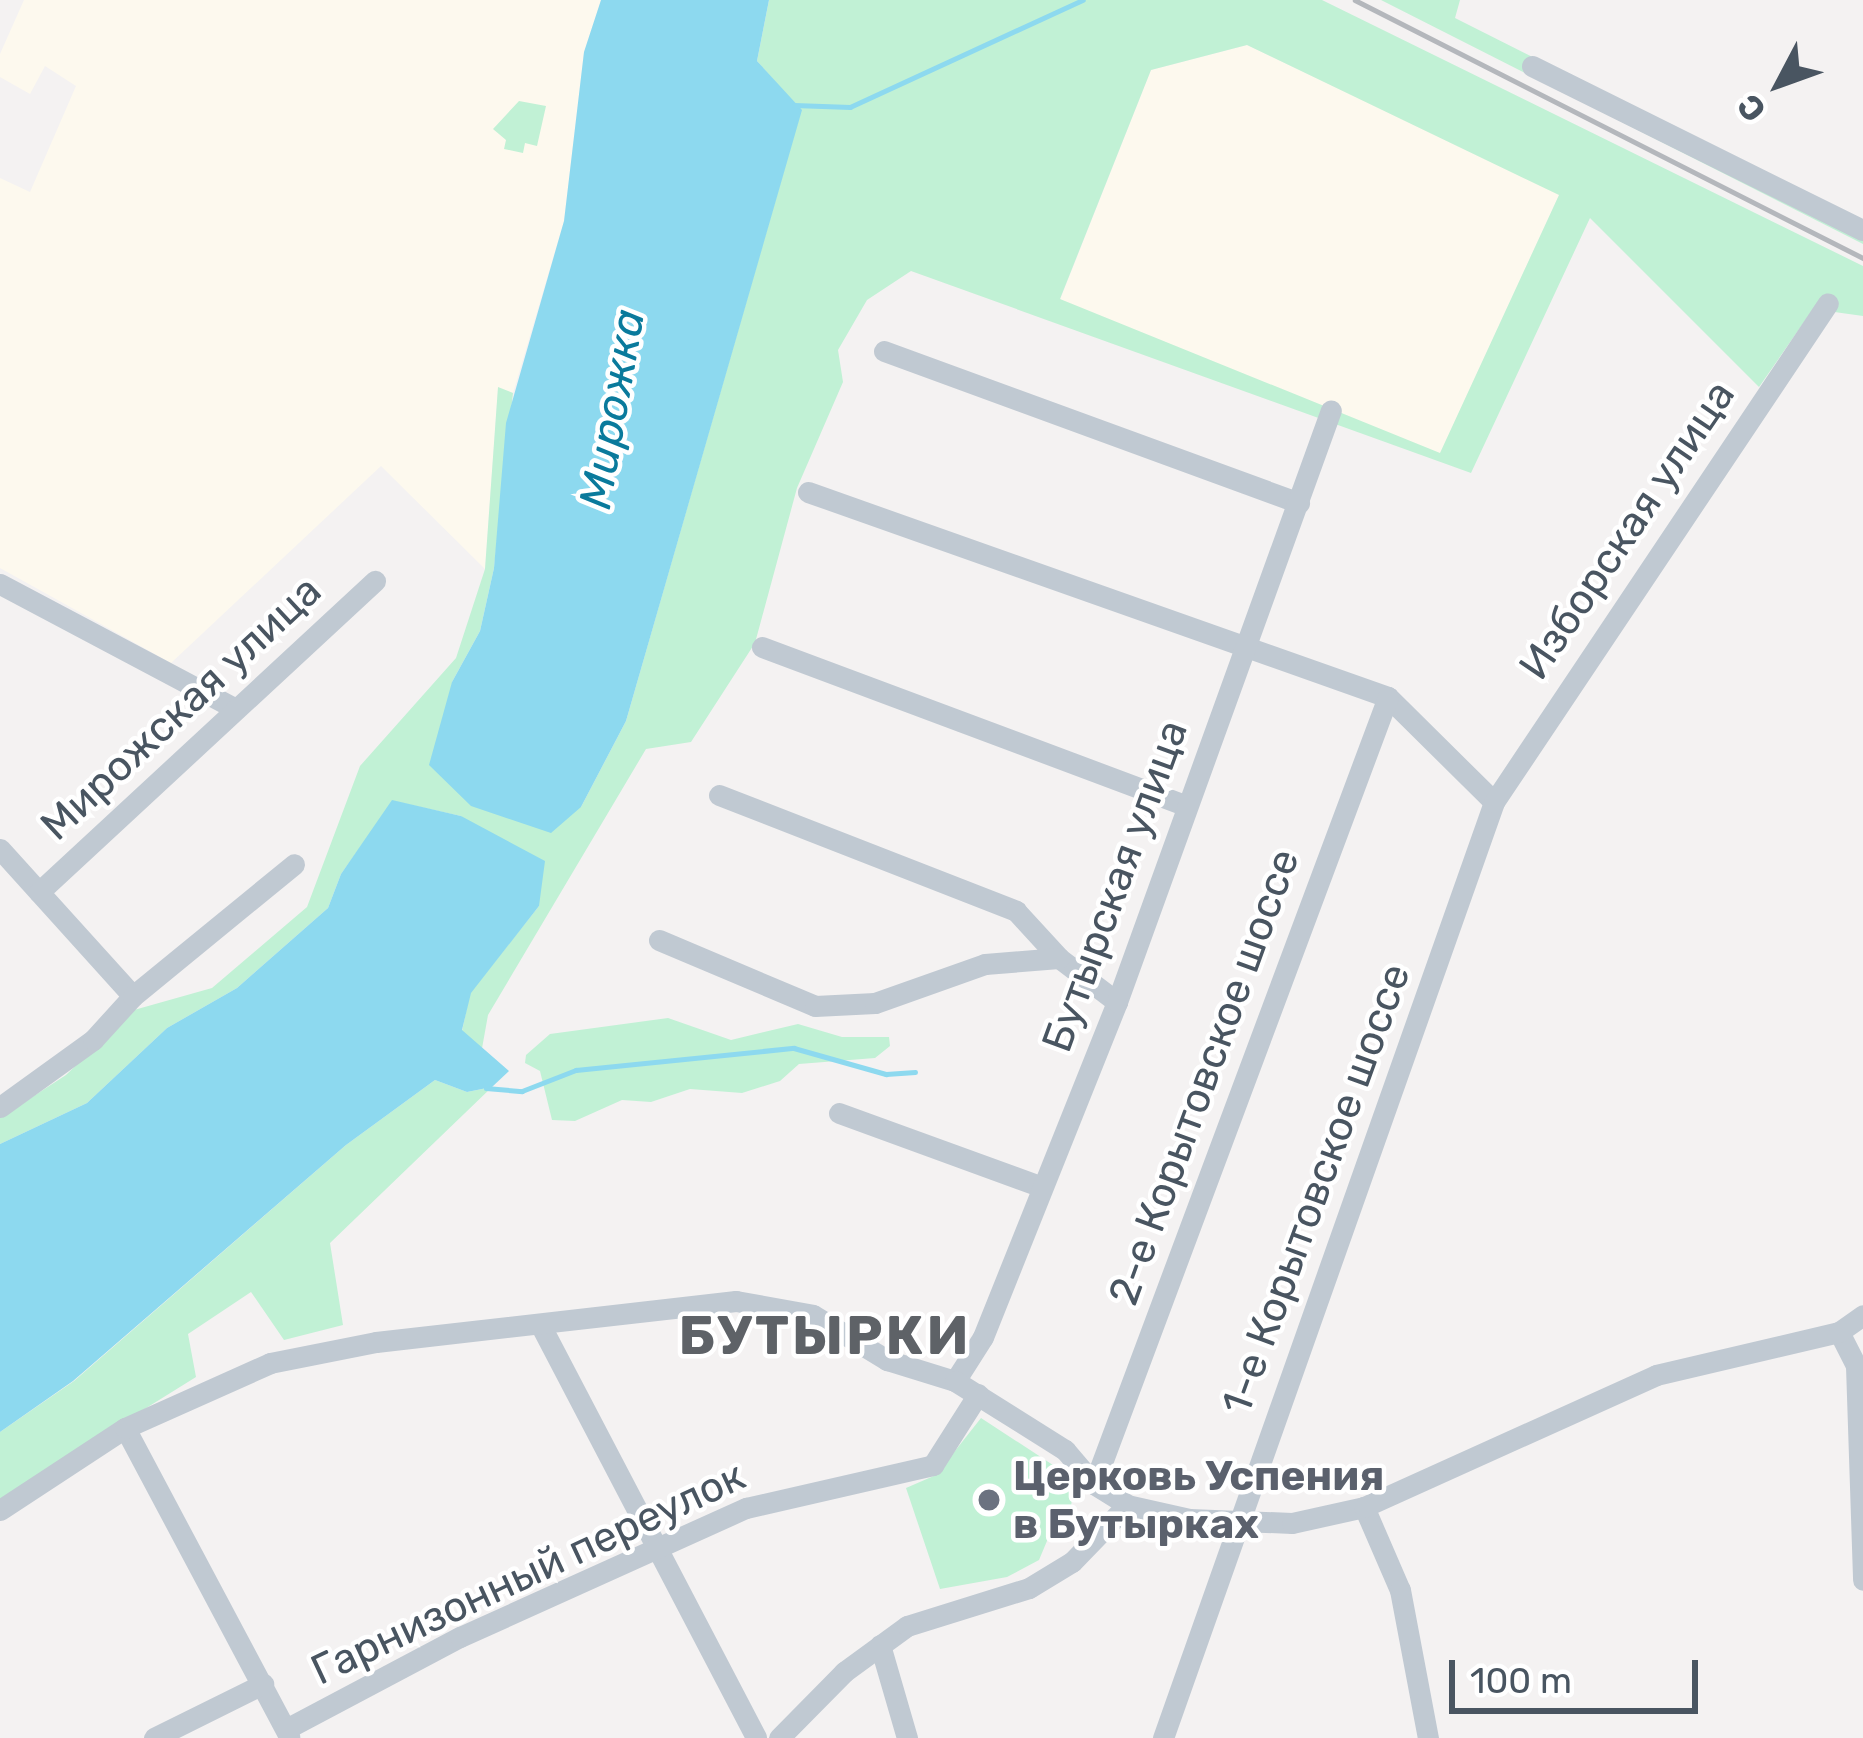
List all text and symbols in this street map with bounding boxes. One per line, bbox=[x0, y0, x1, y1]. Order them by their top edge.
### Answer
north arrow bbox=[1719, 24, 1839, 144]
text: С bbox=[1729, 86, 1774, 129]
water label: Мирожка bbox=[568, 305, 656, 513]
street label: Изборская улица bbox=[1509, 371, 1745, 689]
street label: Мирожская улица bbox=[31, 565, 331, 851]
street label: Бутырская улица bbox=[1032, 713, 1198, 1059]
street label: 2-е Корытовское шоссе bbox=[1098, 842, 1310, 1312]
street label: 1-е Корытовское шоссе bbox=[1211, 957, 1421, 1421]
district label: БУТЫРКИ bbox=[679, 1304, 971, 1368]
street label: Гарнизонный переулок bbox=[303, 1450, 753, 1696]
place label: Церковь Успения в Бутырках bbox=[1013, 1451, 1384, 1550]
marker: Церковь Успения в Бутырках bbox=[976, 1487, 1002, 1513]
scale bar bbox=[1455, 1636, 1704, 1710]
text: 100 m bbox=[1470, 1659, 1572, 1702]

